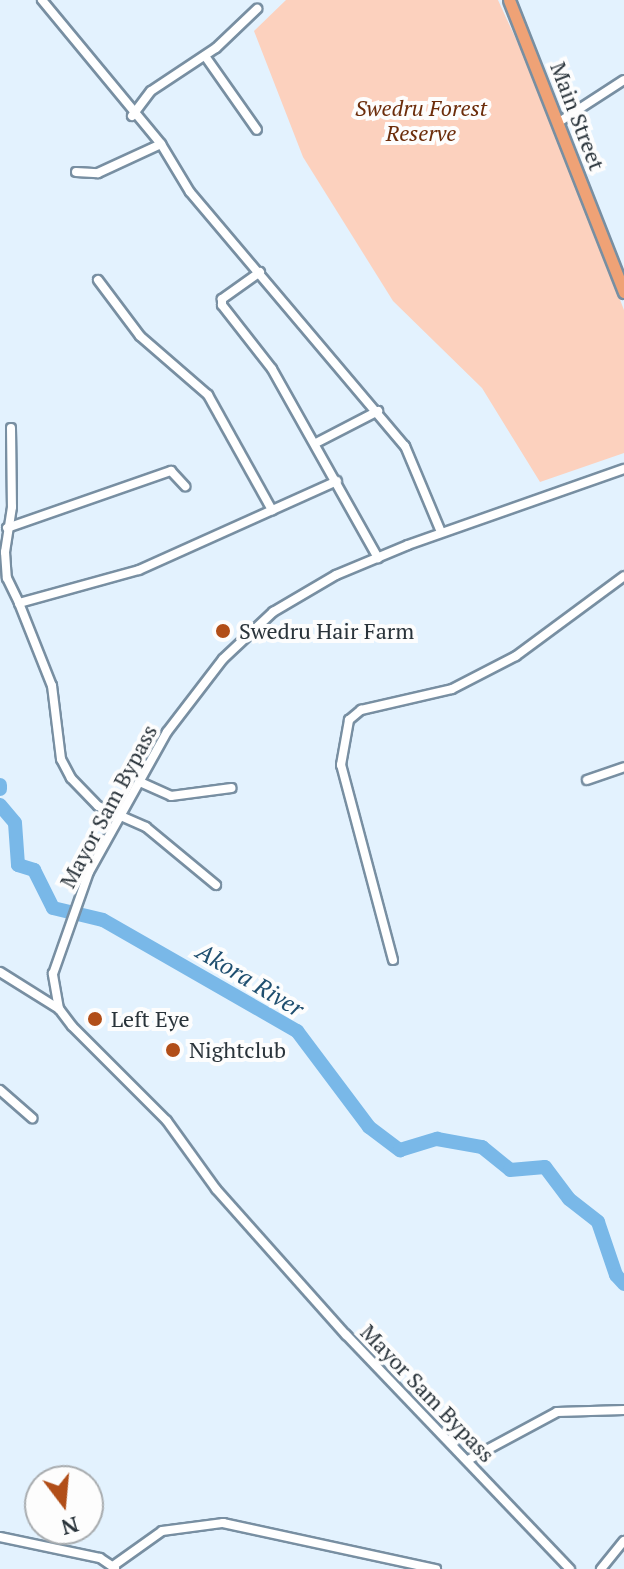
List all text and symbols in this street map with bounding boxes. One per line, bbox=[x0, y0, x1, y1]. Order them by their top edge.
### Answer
street label: Main Street bbox=[545, 58, 611, 174]
park label: Swedru Forest Reserve bbox=[355, 94, 487, 146]
place label: Swedru Hair Farm bbox=[239, 618, 414, 644]
marker: Swedru Hair Farm bbox=[214, 622, 232, 640]
street label: Mayor Sam Bypass bbox=[54, 720, 162, 892]
water label: Akora River bbox=[191, 937, 309, 1023]
place label: Left Eye bbox=[111, 1006, 190, 1032]
marker: Left Eye bbox=[86, 1010, 104, 1028]
place label: Nightclub bbox=[189, 1037, 286, 1063]
marker: Nightclub bbox=[164, 1041, 182, 1059]
street label: Mayor Sam Bypass bbox=[356, 1319, 500, 1467]
north arrow bbox=[24, 1465, 104, 1545]
text: N bbox=[58, 1510, 82, 1543]

